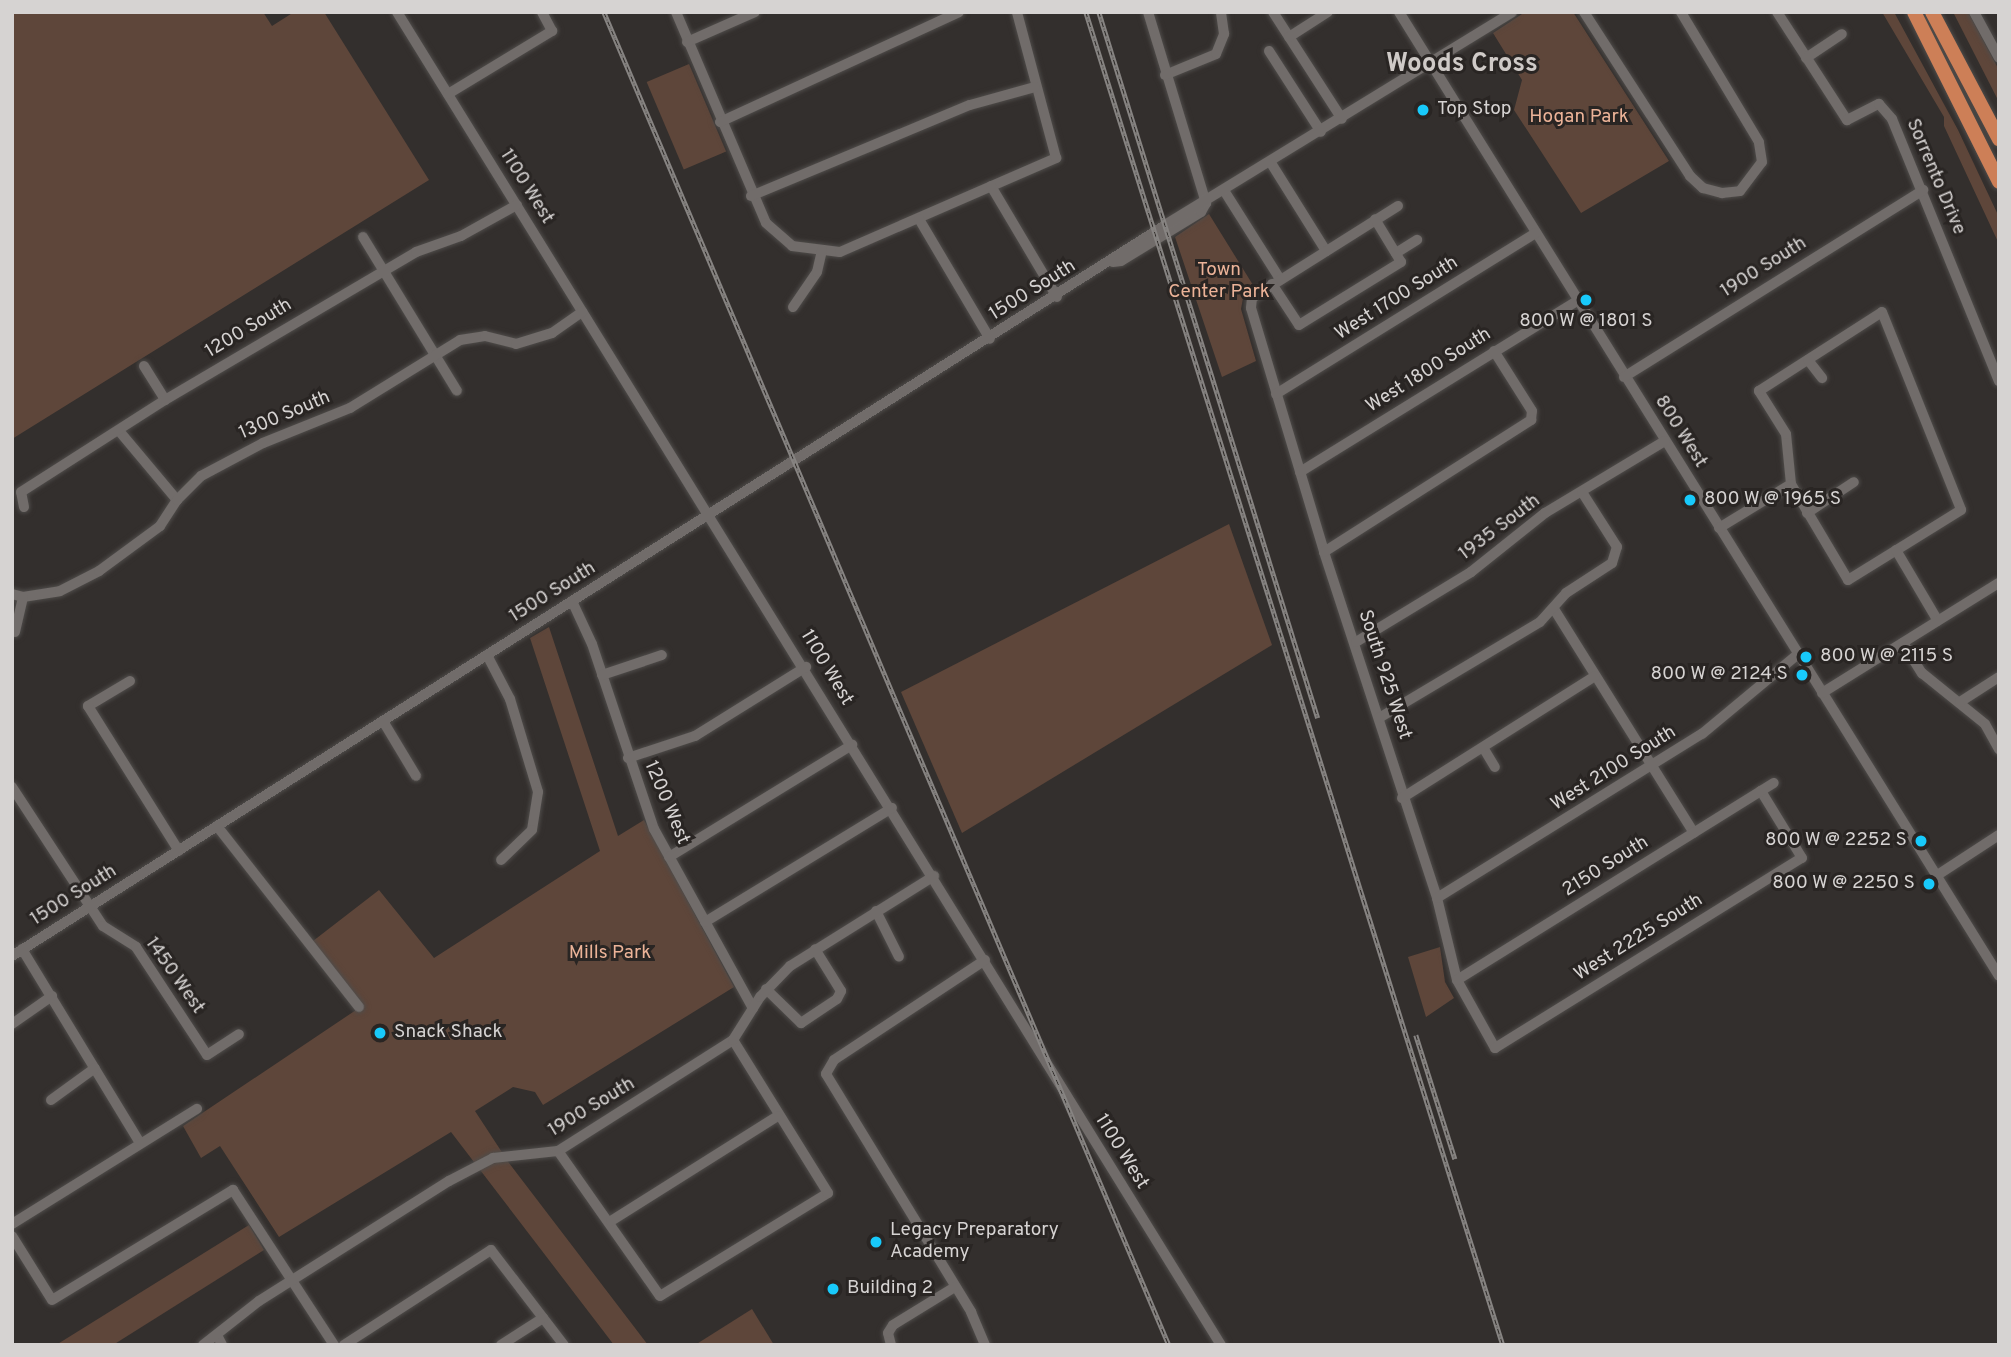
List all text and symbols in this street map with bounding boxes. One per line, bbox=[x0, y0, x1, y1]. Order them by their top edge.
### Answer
district label: Woods Cross bbox=[1386, 49, 1538, 81]
place label: Top Stop bbox=[1437, 99, 1511, 121]
marker: Top Stop bbox=[1415, 102, 1431, 118]
park label: Hogan Park bbox=[1529, 107, 1629, 129]
street label: Sorrento Drive bbox=[1900, 116, 1970, 238]
street label: 1100 West bbox=[494, 145, 558, 229]
street label: 1900 South bbox=[1717, 233, 1811, 303]
street label: West 1700 South bbox=[1331, 252, 1463, 346]
street label: 1500 South bbox=[986, 256, 1080, 326]
park label: Town Center Park bbox=[1168, 260, 1270, 304]
marker: 800 W @ 1801 S bbox=[1578, 292, 1594, 308]
street label: 1200 South bbox=[201, 294, 297, 364]
place label: 800 W @ 1801 S bbox=[1519, 311, 1653, 333]
street label: West 1800 South bbox=[1362, 323, 1496, 419]
street label: 1300 South bbox=[236, 387, 334, 445]
street label: 800 West bbox=[1649, 391, 1711, 473]
place label: 800 W @ 1965 S bbox=[1704, 489, 1842, 511]
street label: 1935 South bbox=[1455, 490, 1545, 566]
marker: 800 W @ 1965 S bbox=[1682, 492, 1698, 508]
street label: 1500 South bbox=[506, 558, 600, 628]
street label: South 925 West bbox=[1352, 607, 1416, 743]
street label: 1100 West bbox=[794, 626, 858, 710]
place label: 800 W @ 2115 S bbox=[1820, 646, 1954, 668]
marker: 800 W @ 2115 S bbox=[1798, 649, 1814, 665]
place label: 800 W @ 2124 S bbox=[1650, 664, 1788, 686]
marker: 800 W @ 2124 S bbox=[1794, 667, 1810, 683]
street label: West 2100 South bbox=[1547, 721, 1681, 817]
street label: 1200 West bbox=[638, 758, 694, 848]
place label: 800 W @ 2252 S bbox=[1764, 830, 1907, 852]
street label: 2150 South bbox=[1559, 832, 1653, 902]
marker: 800 W @ 2252 S bbox=[1913, 833, 1929, 849]
street label: 1500 South bbox=[27, 861, 121, 931]
place label: 800 W @ 2250 S bbox=[1772, 873, 1915, 895]
marker: 800 W @ 2250 S bbox=[1921, 876, 1937, 892]
street label: West 2225 South bbox=[1571, 889, 1707, 987]
street label: 1450 West bbox=[139, 933, 209, 1019]
park label: Mills Park bbox=[569, 943, 651, 965]
place label: Snack Shack bbox=[394, 1022, 503, 1044]
marker: Snack Shack bbox=[372, 1025, 388, 1041]
street label: 1900 South bbox=[545, 1073, 639, 1143]
street label: 1100 West bbox=[1089, 1110, 1153, 1194]
place label: Legacy Preparatory Academy bbox=[890, 1220, 1059, 1264]
marker: Legacy Preparatory Academy bbox=[868, 1234, 884, 1250]
place label: Building 2 bbox=[847, 1278, 933, 1300]
marker: Building 2 bbox=[825, 1281, 841, 1297]

